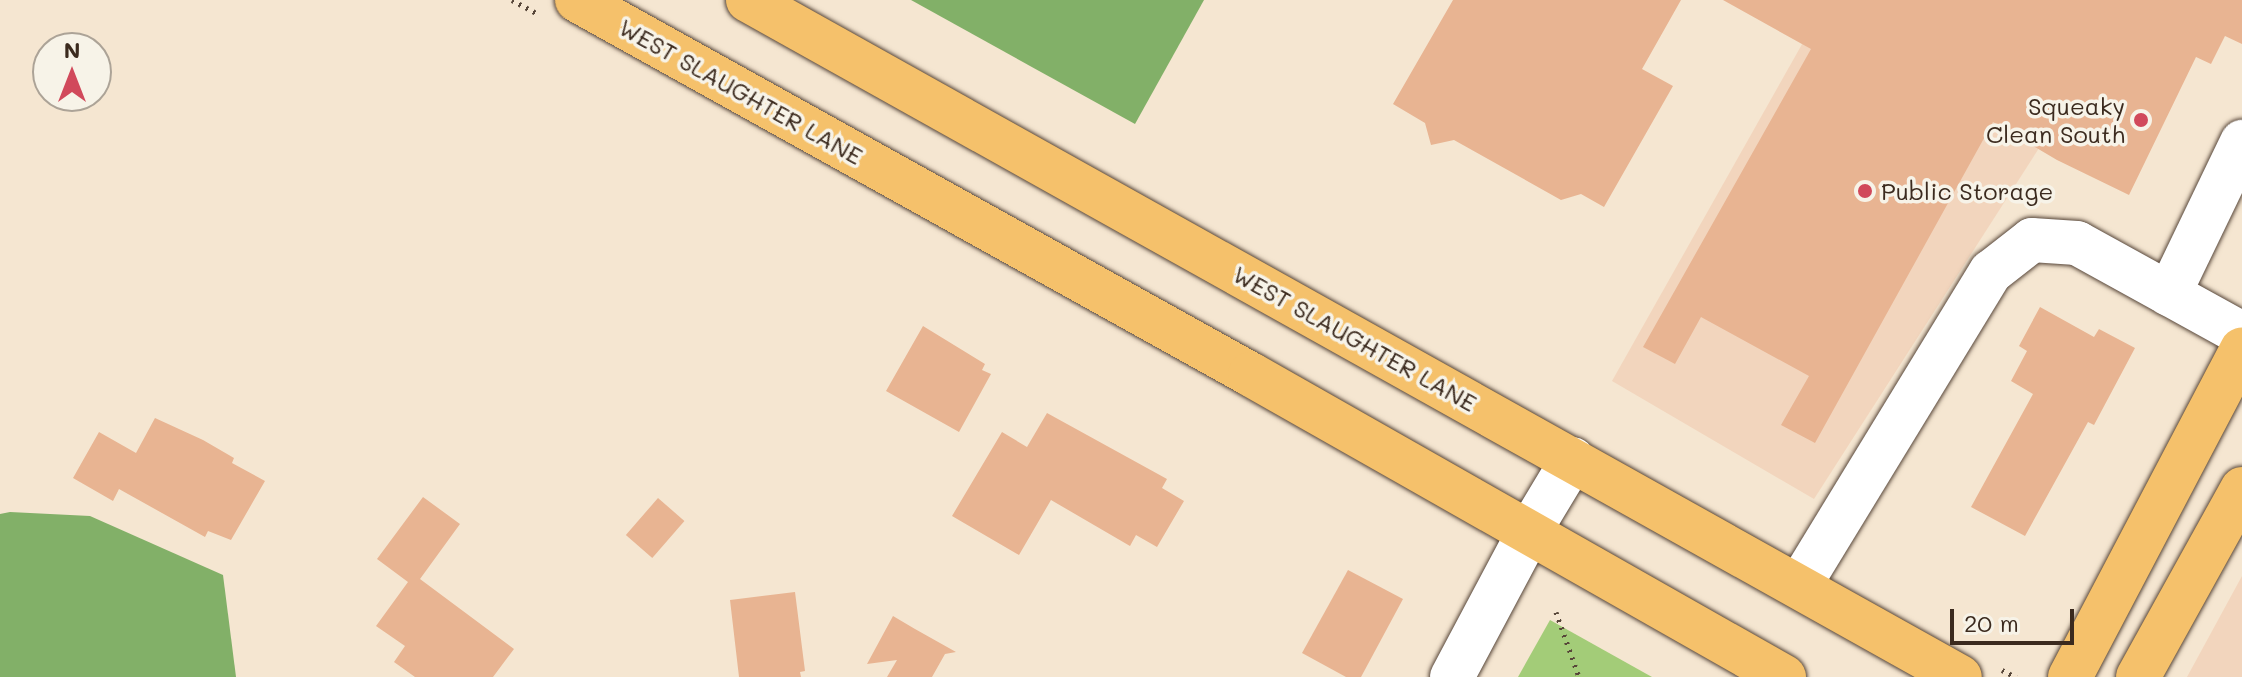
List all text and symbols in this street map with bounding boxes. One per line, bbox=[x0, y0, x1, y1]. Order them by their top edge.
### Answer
street label: WEST SLAUGHTER LANE bbox=[614, 12, 868, 170]
north arrow bbox=[32, 32, 112, 112]
text: N bbox=[64, 35, 80, 64]
place label: Squeaky Clean South bbox=[1986, 92, 2125, 148]
marker: Squeaky Clean South bbox=[2132, 111, 2150, 129]
place label: Public Storage bbox=[1881, 177, 2053, 205]
marker: Public Storage bbox=[1856, 182, 1874, 200]
street label: WEST SLAUGHTER LANE bbox=[1228, 259, 1482, 417]
scale bar bbox=[1954, 593, 2078, 643]
text: 20 m bbox=[1964, 607, 2019, 638]

